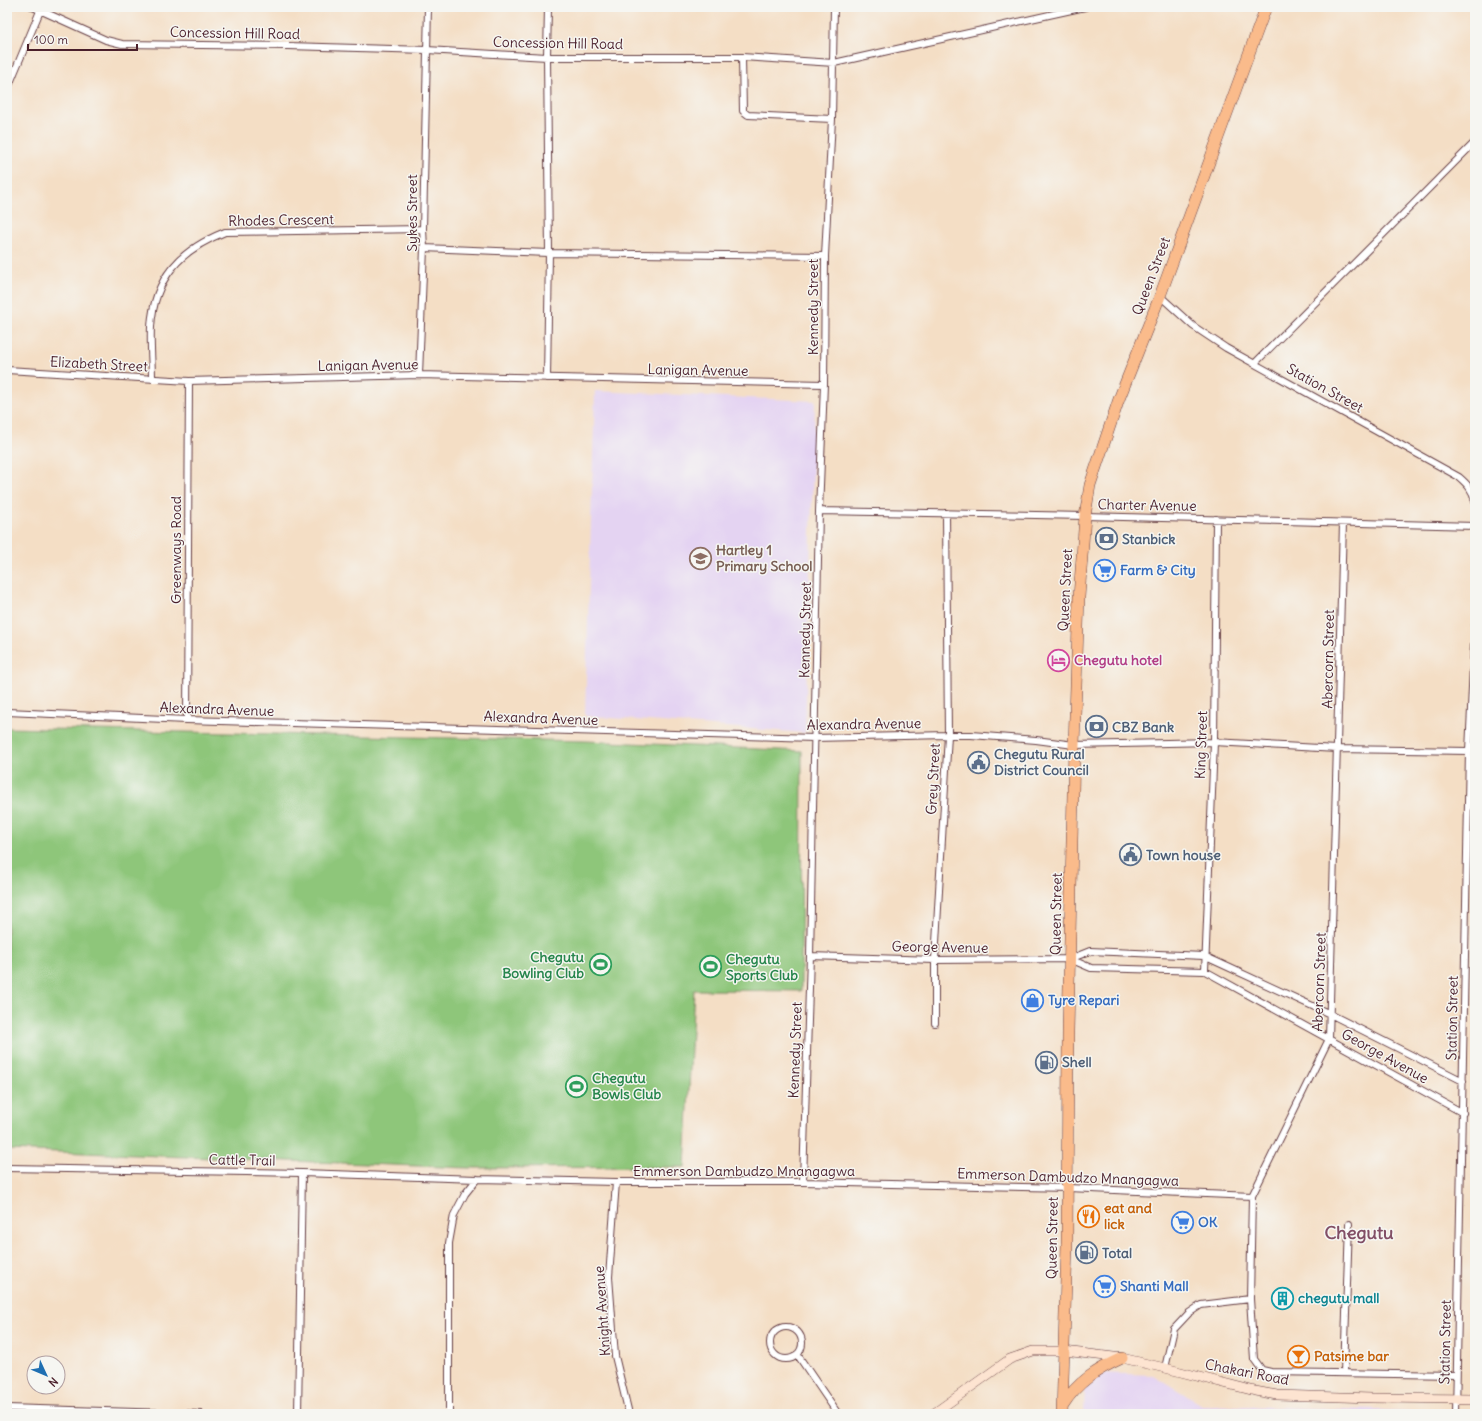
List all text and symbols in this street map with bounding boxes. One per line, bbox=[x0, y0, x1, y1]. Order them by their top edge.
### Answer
street label: Concession Hill Road bbox=[170, 23, 300, 43]
scale bar bbox=[28, 26, 137, 52]
text: 100 m bbox=[34, 32, 68, 47]
street label: Concession Hill Road bbox=[493, 33, 623, 53]
street label: Sykes Street bbox=[403, 174, 421, 252]
street label: Rhodes Crescent bbox=[228, 210, 334, 230]
street label: Queen Street bbox=[1128, 234, 1174, 318]
street label: Kennedy Street bbox=[804, 258, 822, 355]
street label: Elizabeth Street bbox=[50, 352, 149, 376]
street label: Lanigan Avenue bbox=[317, 355, 419, 375]
street label: Lanigan Avenue bbox=[647, 360, 749, 380]
street label: Station Street bbox=[1284, 360, 1367, 417]
street label: Charter Avenue bbox=[1097, 495, 1197, 515]
street label: Greenways Road bbox=[167, 496, 185, 604]
bank icon: Stanbick bbox=[1094, 526, 1120, 552]
place label: Stanbick bbox=[1122, 530, 1176, 548]
place label: Hartley 1 Primary School bbox=[716, 541, 812, 575]
school or university icon: Hartley 1 Primary School bbox=[687, 545, 713, 571]
street label: Queen Street bbox=[1054, 548, 1076, 632]
supermarket icon: Farm & City bbox=[1092, 557, 1118, 583]
place label: Farm & City bbox=[1120, 561, 1196, 579]
street label: Kennedy Street bbox=[795, 581, 815, 678]
street label: Abercorn Street bbox=[1318, 609, 1338, 709]
hotel icon: Chegutu hotel bbox=[1046, 647, 1072, 673]
place label: Chegutu hotel bbox=[1074, 651, 1162, 669]
street label: Alexandra Avenue bbox=[159, 698, 275, 720]
street label: Alexandra Avenue bbox=[483, 707, 599, 729]
street label: King Street bbox=[1191, 710, 1211, 779]
street label: Alexandra Avenue bbox=[807, 714, 921, 734]
bank icon: CBZ Bank bbox=[1083, 714, 1109, 740]
place label: CBZ Bank bbox=[1112, 718, 1174, 736]
street label: Grey Street bbox=[922, 743, 944, 815]
place label: Chegutu Rural District Council bbox=[994, 745, 1089, 779]
public building icon: Chegutu Rural District Council bbox=[965, 749, 991, 775]
public building icon: Town house bbox=[1117, 842, 1143, 868]
place label: Town house bbox=[1146, 846, 1221, 864]
street label: Queen Street bbox=[1046, 872, 1066, 955]
street label: Abercorn Street bbox=[1308, 932, 1330, 1032]
street label: George Avenue bbox=[891, 937, 989, 957]
place label: Chegutu Bowling Club bbox=[502, 948, 584, 982]
place label: Chegutu Sports Club bbox=[726, 950, 798, 984]
sports icon: Chegutu Bowling Club bbox=[587, 952, 613, 978]
sports icon: Chegutu Sports Club bbox=[697, 954, 723, 980]
street label: Station Street bbox=[1442, 975, 1462, 1061]
shop icon: Tyre Repari bbox=[1020, 987, 1046, 1013]
place label: Tyre Repari bbox=[1048, 991, 1119, 1009]
street label: Kennedy Street bbox=[784, 1001, 806, 1099]
street label: George Avenue bbox=[1338, 1025, 1432, 1087]
fuel station icon: Shell bbox=[1033, 1049, 1059, 1075]
place label: Shell bbox=[1062, 1053, 1092, 1071]
place label: Chegutu Bowls Club bbox=[592, 1069, 661, 1103]
sports icon: Chegutu Bowls Club bbox=[564, 1073, 590, 1099]
street label: Cattle Trail bbox=[208, 1150, 276, 1170]
street label: Emmerson Dambudzo Mnangagwa bbox=[633, 1162, 855, 1180]
street label: Emmerson Dambudzo Mnangagwa bbox=[957, 1164, 1179, 1190]
street label: Queen Street bbox=[1042, 1196, 1062, 1279]
place label: eat and lick bbox=[1104, 1199, 1153, 1233]
restaurant icon: eat and lick bbox=[1076, 1203, 1102, 1229]
supermarket icon: OK bbox=[1170, 1209, 1196, 1235]
place label: OK bbox=[1198, 1213, 1218, 1231]
district label: Chegutu bbox=[1324, 1221, 1394, 1244]
fuel station icon: Total bbox=[1073, 1240, 1099, 1266]
place label: Total bbox=[1102, 1244, 1132, 1262]
street label: Knight Avenue bbox=[590, 1265, 614, 1357]
supermarket icon: Shanti Mall bbox=[1091, 1273, 1117, 1299]
place label: Shanti Mall bbox=[1120, 1277, 1189, 1295]
building icon: chegutu mall bbox=[1269, 1285, 1295, 1311]
place label: chegutu mall bbox=[1298, 1289, 1380, 1307]
street label: Station Street bbox=[1435, 1299, 1455, 1385]
bar icon: Patsime bar bbox=[1285, 1343, 1311, 1369]
place label: Patsime bar bbox=[1314, 1347, 1389, 1365]
north arrow bbox=[26, 1355, 66, 1395]
street label: Chakari Road bbox=[1203, 1355, 1291, 1389]
text: N bbox=[46, 1374, 61, 1390]

